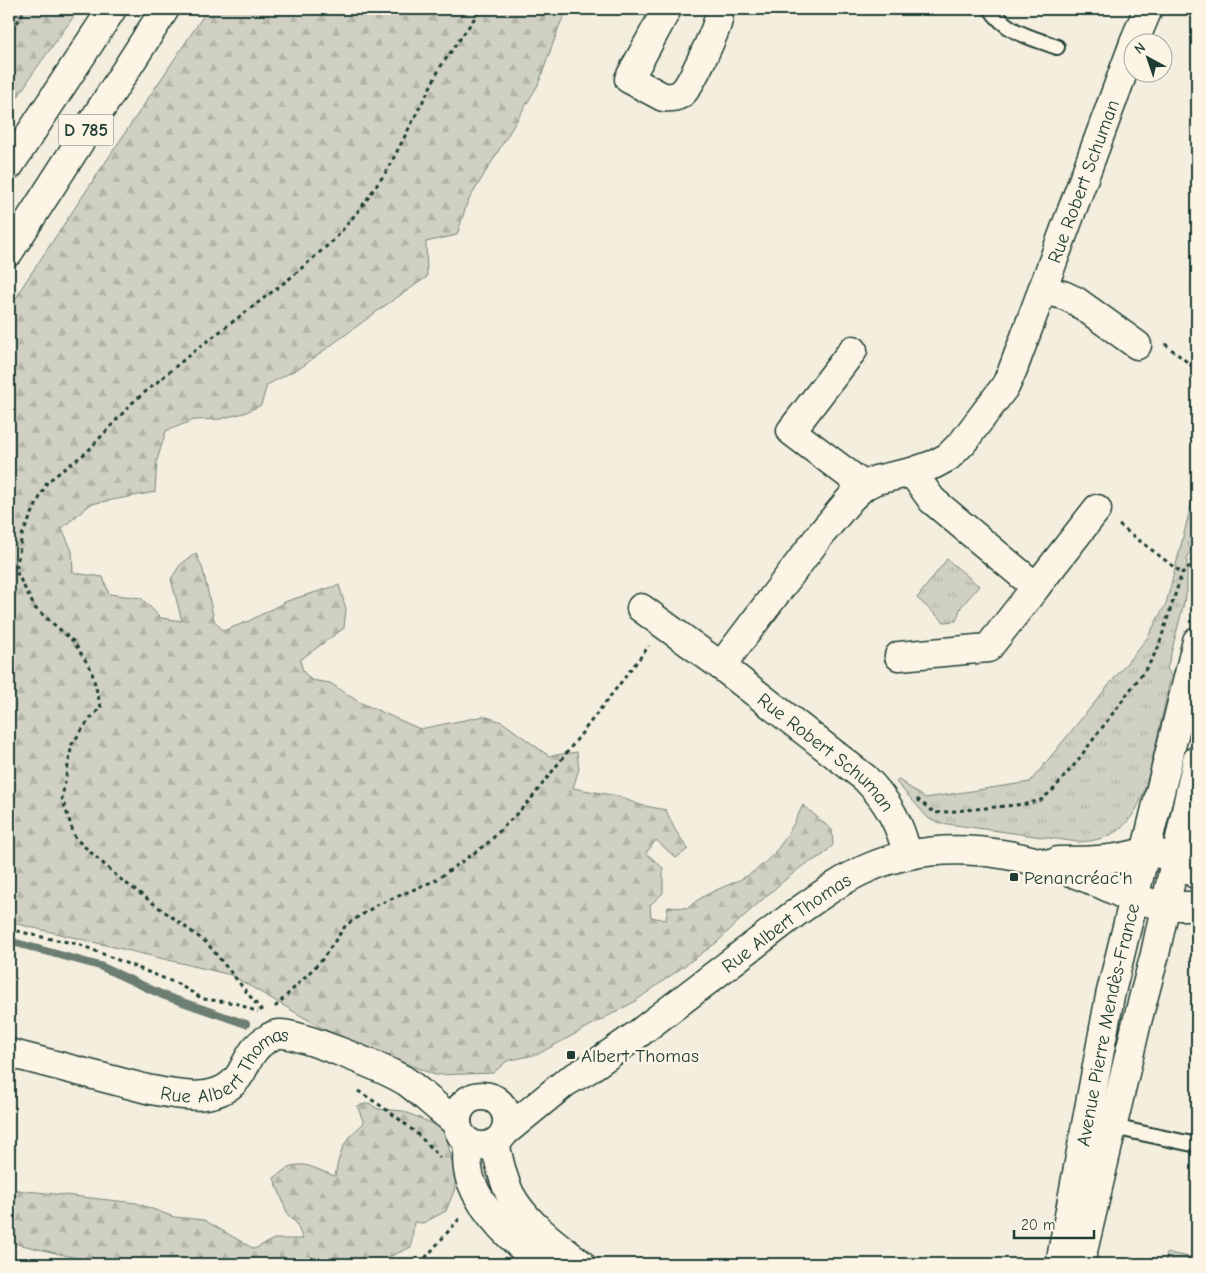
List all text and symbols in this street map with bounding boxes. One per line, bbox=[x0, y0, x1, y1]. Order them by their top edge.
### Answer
north arrow bbox=[1124, 32, 1174, 82]
text: N bbox=[1131, 39, 1149, 58]
street label: Rue Robert Schuman bbox=[1043, 97, 1124, 266]
road number: D 785 bbox=[58, 114, 114, 146]
street label: Rue Robert Schuman bbox=[753, 689, 898, 816]
place label: Penancréac'h bbox=[1024, 867, 1133, 889]
street label: Rue Albert Thomas bbox=[718, 869, 855, 978]
marker: Penancréac'h bbox=[1008, 871, 1020, 883]
street label: Avenue Pierre Mendès-France bbox=[1072, 901, 1144, 1148]
street label: Rue Albert Thomas bbox=[159, 1024, 290, 1108]
place label: Albert Thomas bbox=[581, 1045, 699, 1067]
marker: Albert Thomas bbox=[565, 1049, 577, 1061]
scale bar bbox=[1014, 1208, 1094, 1240]
text: 20 m bbox=[1021, 1216, 1055, 1234]

